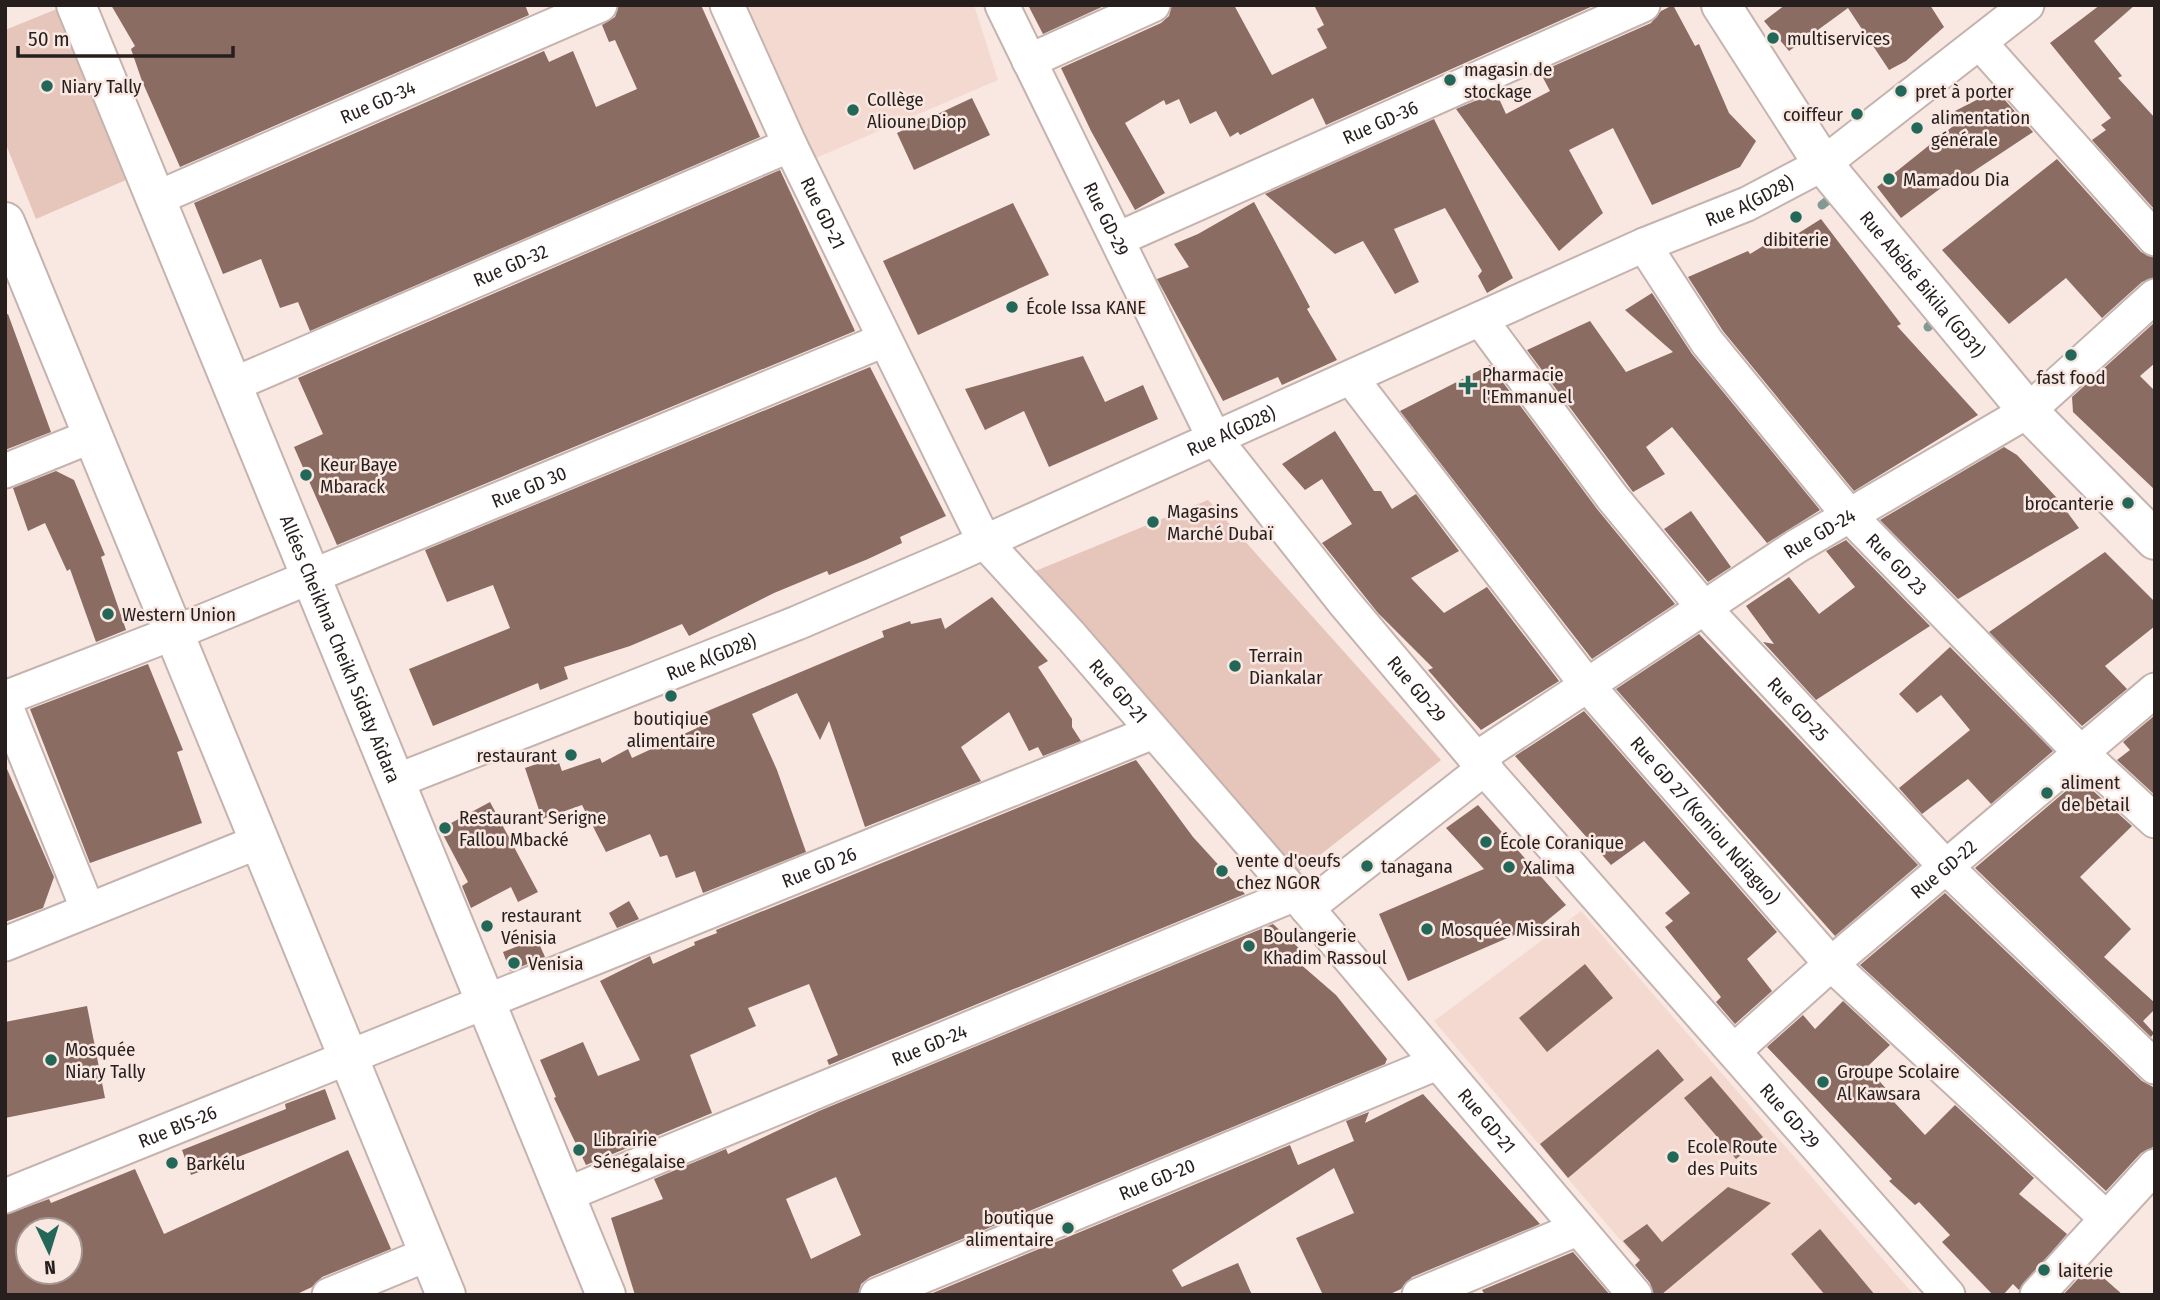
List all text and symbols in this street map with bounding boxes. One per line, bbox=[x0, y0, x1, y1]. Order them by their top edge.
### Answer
scale bar bbox=[18, 14, 233, 58]
text: 50 m bbox=[28, 26, 70, 52]
place label: multiservices bbox=[1787, 27, 1890, 50]
marker: multiservices bbox=[1765, 30, 1781, 46]
place label: magasin de stockage bbox=[1464, 58, 1552, 103]
marker: magasin de stockage bbox=[1442, 72, 1458, 88]
place label: Niary Tally bbox=[61, 75, 142, 98]
street label: Rue GD-34 bbox=[337, 76, 419, 129]
marker: Niary Tally bbox=[39, 78, 55, 94]
place label: pret à porter bbox=[1915, 80, 2014, 103]
marker: pret à porter bbox=[1893, 83, 1909, 99]
place label: Collège Alioune Diop bbox=[867, 88, 967, 133]
street label: Rue GD-36 bbox=[1339, 96, 1422, 149]
marker: Collège Alioune Diop bbox=[845, 102, 861, 118]
place label: coiffeur bbox=[1783, 103, 1843, 126]
marker: coiffeur bbox=[1849, 106, 1865, 122]
place label: alimentation générale bbox=[1931, 106, 2030, 151]
marker: alimentation générale bbox=[1909, 120, 1925, 136]
place label: Mamadou Dia bbox=[1903, 168, 2009, 191]
street label: Rue A(GD28) bbox=[1702, 171, 1797, 231]
marker: Mamadou Dia bbox=[1881, 171, 1897, 187]
street label: Rue GD-21 bbox=[795, 173, 850, 253]
street label: Rue GD-29 bbox=[1078, 178, 1134, 260]
street label: Rue Abébé Bikila (GD31) bbox=[1855, 206, 1990, 362]
marker: dibiterie bbox=[1788, 209, 1804, 225]
place label: dibiterie bbox=[1763, 228, 1829, 251]
street label: Rue GD-32 bbox=[470, 240, 551, 292]
place label: École Issa KANE bbox=[1026, 296, 1146, 319]
marker: École Issa KANE bbox=[1004, 299, 1020, 315]
marker: fast food bbox=[2063, 347, 2079, 363]
place label: Pharmacie l'Emmanuel bbox=[1482, 363, 1572, 408]
place label: fast food bbox=[2036, 366, 2106, 389]
marker: Pharmacie l'Emmanuel bbox=[1460, 377, 1476, 393]
street label: Rue A(GD28) bbox=[1183, 401, 1279, 461]
place label: Keur Baye Mbarack bbox=[320, 453, 397, 498]
street label: Rue GD 30 bbox=[488, 461, 570, 513]
marker: Keur Baye Mbarack bbox=[298, 467, 314, 483]
place label: brocanterie bbox=[2024, 492, 2114, 515]
marker: brocanterie bbox=[2120, 495, 2136, 511]
place label: Magasins Marché Dubaï bbox=[1167, 500, 1274, 545]
street label: Rue GD-24 bbox=[1779, 504, 1859, 564]
street label: Allées Cheikhna Cheikh Sidaty Aîdara bbox=[275, 512, 405, 786]
marker: Magasins Marché Dubaï bbox=[1145, 514, 1161, 530]
street label: Rue GD 23 bbox=[1861, 529, 1932, 600]
place label: Western Union bbox=[122, 603, 236, 626]
marker: Western Union bbox=[100, 606, 116, 622]
street label: Rue A(GD28) bbox=[663, 629, 760, 685]
place label: Terrain Diankalar bbox=[1249, 644, 1323, 689]
street label: Rue GD-29 bbox=[1382, 652, 1451, 727]
street label: Rue GD-21 bbox=[1084, 654, 1152, 728]
marker: Terrain Diankalar bbox=[1227, 658, 1243, 674]
street label: Rue GD-25 bbox=[1763, 673, 1833, 746]
marker: boutiqiue alimentaire bbox=[663, 688, 679, 704]
place label: boutiqiue alimentaire bbox=[627, 707, 715, 752]
street label: Rue GD 27 (Koniou Ndiaguo) bbox=[1625, 732, 1785, 909]
place label: restaurant bbox=[476, 744, 558, 767]
marker: restaurant bbox=[563, 747, 579, 763]
place label: aliment de betail bbox=[2061, 771, 2130, 816]
marker: aliment de betail bbox=[2039, 785, 2055, 801]
place label: Restaurant Serigne Fallou Mbacké bbox=[459, 806, 607, 851]
marker: Restaurant Serigne Fallou Mbacké bbox=[437, 820, 453, 836]
place label: École Coranique bbox=[1500, 831, 1624, 854]
marker: École Coranique bbox=[1478, 834, 1494, 850]
street label: Rue GD-22 bbox=[1906, 835, 1981, 904]
street label: Rue GD 26 bbox=[779, 842, 860, 893]
place label: vente d'oeufs chez NGOR bbox=[1236, 849, 1341, 894]
place label: tanagana bbox=[1381, 855, 1453, 878]
place label: Xalima bbox=[1523, 856, 1575, 879]
marker: tanagana bbox=[1359, 858, 1375, 874]
marker: Xalima bbox=[1501, 859, 1517, 875]
marker: vente d'oeufs chez NGOR bbox=[1214, 863, 1230, 879]
place label: restaurant Vénisia bbox=[501, 904, 582, 949]
marker: restaurant Vénisia bbox=[479, 918, 495, 934]
place label: Mosquée Missirah bbox=[1441, 918, 1580, 941]
marker: Mosquée Missirah bbox=[1419, 921, 1435, 937]
place label: Boulangerie Khadim Rassoul bbox=[1263, 924, 1387, 969]
marker: Boulangerie Khadim Rassoul bbox=[1241, 938, 1257, 954]
place label: Venisia bbox=[528, 952, 584, 975]
marker: Venisia bbox=[506, 955, 522, 971]
street label: Rue GD-24 bbox=[889, 1020, 970, 1071]
place label: Mosquée Niary Tally bbox=[65, 1038, 146, 1083]
marker: Mosquée Niary Tally bbox=[43, 1052, 59, 1068]
place label: Groupe Scolaire Al Kawsara bbox=[1837, 1060, 1960, 1105]
marker: Groupe Scolaire Al Kawsara bbox=[1815, 1074, 1831, 1090]
street label: Rue GD-29 bbox=[1755, 1079, 1825, 1154]
street label: Rue GD-21 bbox=[1453, 1084, 1521, 1158]
street label: Rue BIS-26 bbox=[135, 1101, 220, 1153]
place label: Librairie Sénégalaise bbox=[593, 1128, 685, 1173]
place label: Ecole Route des Puits bbox=[1687, 1135, 1777, 1180]
marker: Librairie Sénégalaise bbox=[571, 1142, 587, 1158]
marker: Ecole Route des Puits bbox=[1665, 1149, 1681, 1165]
place label: Barkélu bbox=[186, 1152, 245, 1175]
street label: Rue GD-20 bbox=[1116, 1154, 1199, 1205]
marker: Barkélu bbox=[164, 1155, 180, 1171]
place label: boutique alimentaire bbox=[965, 1206, 1054, 1251]
north arrow bbox=[14, 1216, 84, 1286]
marker: boutique alimentaire bbox=[1060, 1220, 1076, 1236]
text: N bbox=[44, 1256, 57, 1279]
place label: laiterie bbox=[2058, 1259, 2113, 1282]
marker: laiterie bbox=[2036, 1262, 2052, 1278]

